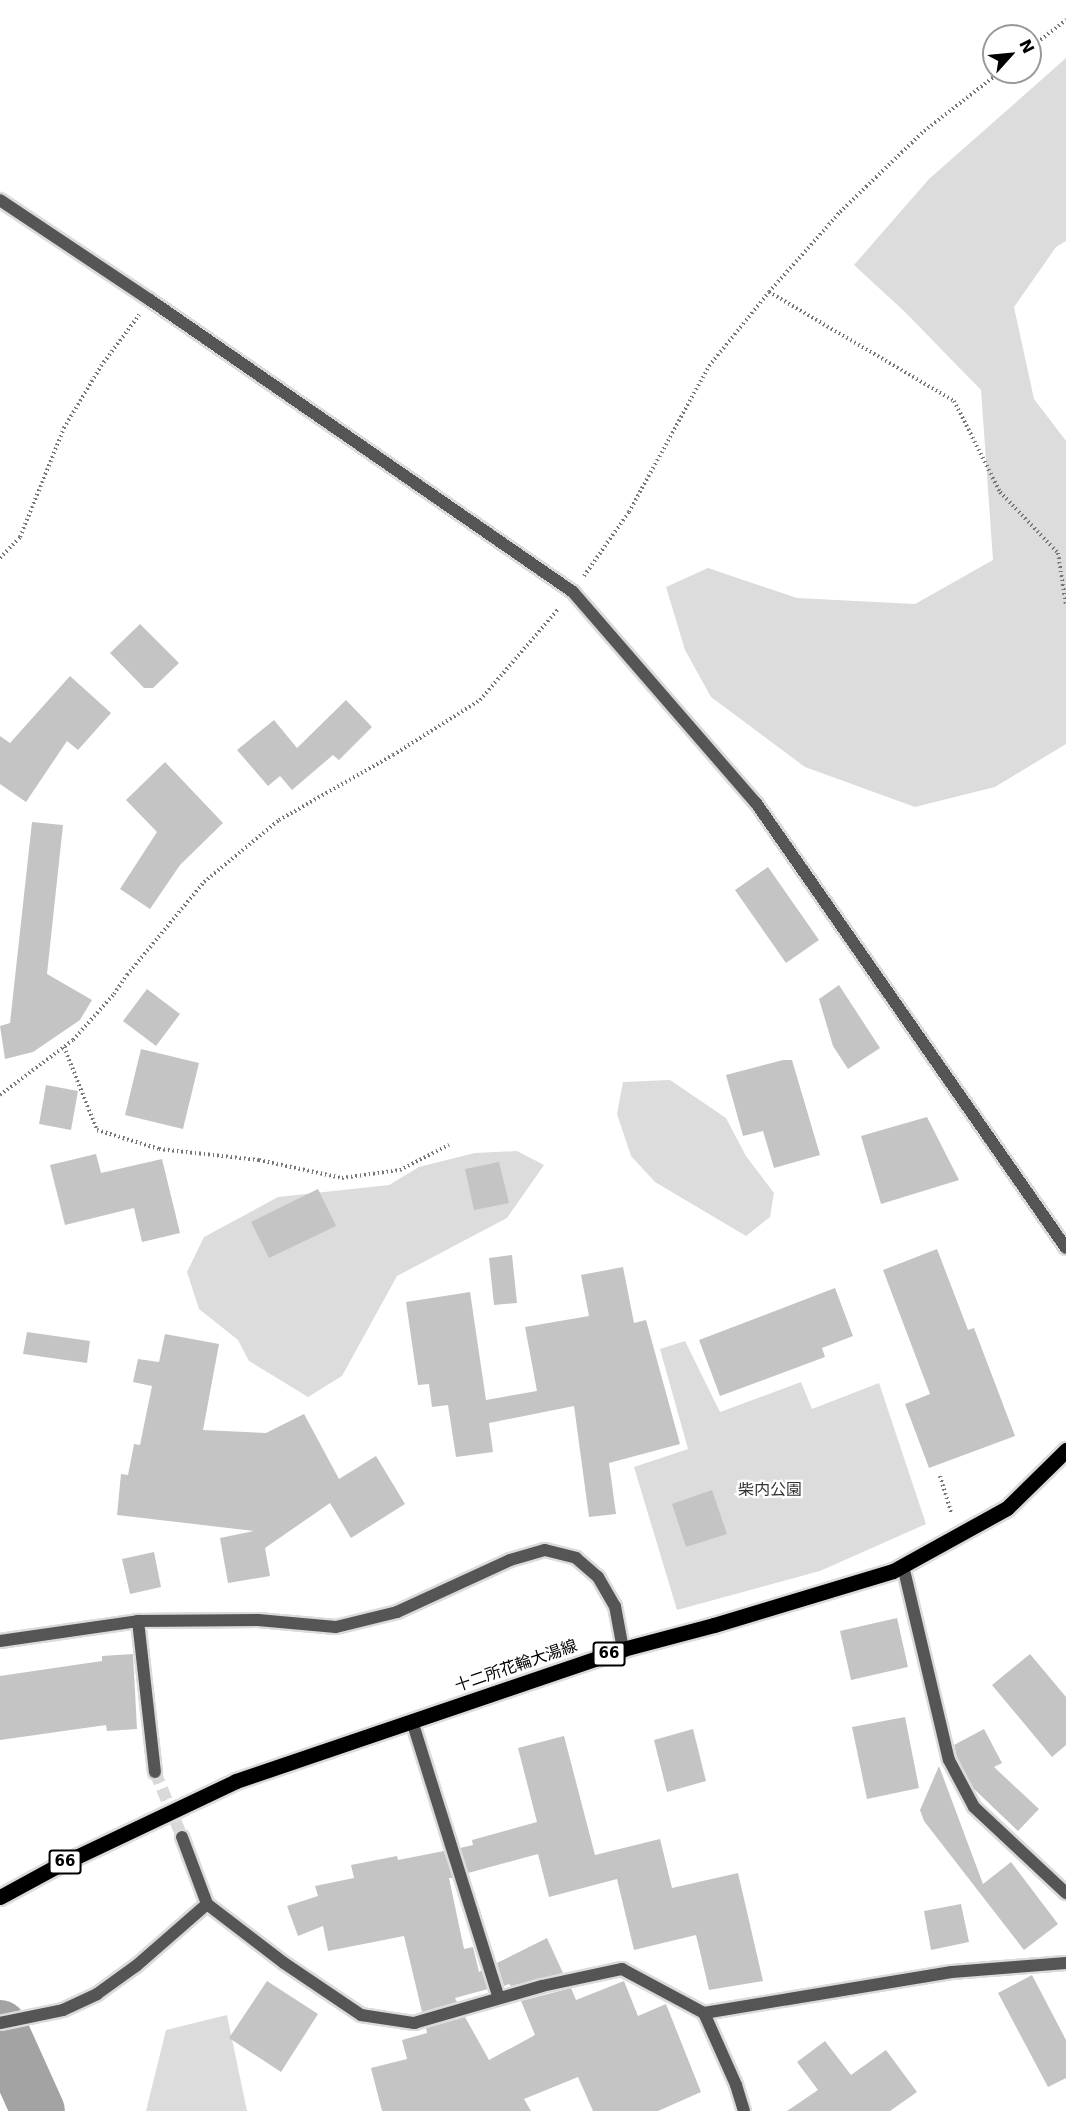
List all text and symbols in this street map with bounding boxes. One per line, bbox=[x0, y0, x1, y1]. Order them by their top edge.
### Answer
north arrow bbox=[982, 24, 1042, 84]
text: N bbox=[1015, 36, 1038, 57]
park label: 柴内公園 bbox=[738, 1480, 802, 1500]
street label: 十二所花輪大湯線 bbox=[452, 1636, 580, 1696]
road number: 66 bbox=[592, 1642, 626, 1666]
road number: 66 bbox=[48, 1850, 82, 1874]

